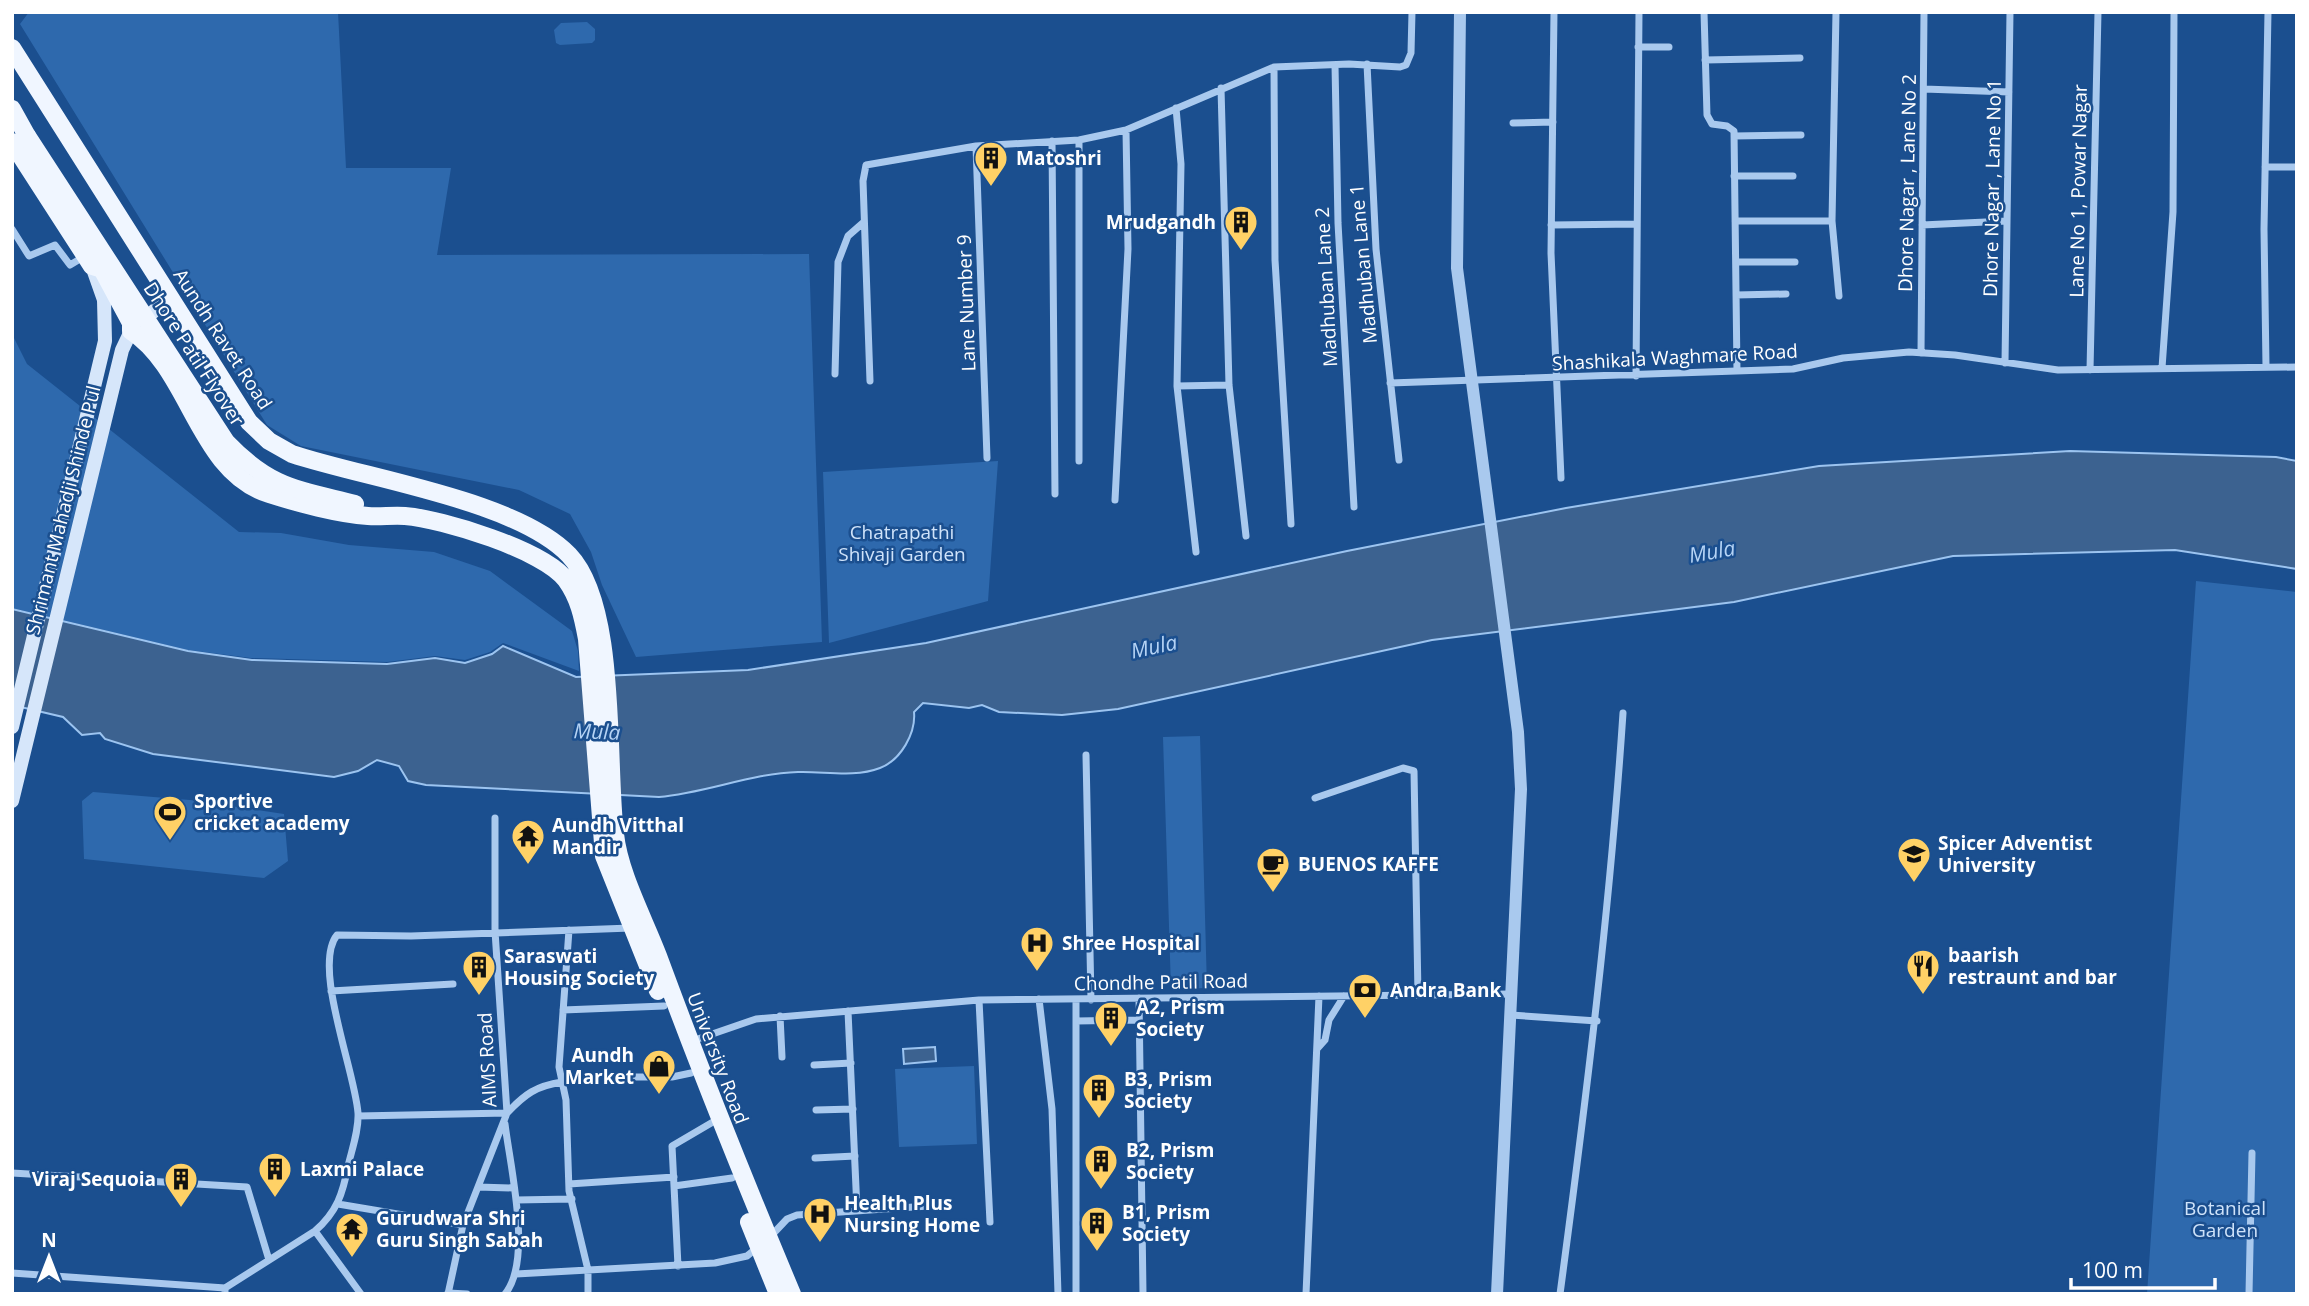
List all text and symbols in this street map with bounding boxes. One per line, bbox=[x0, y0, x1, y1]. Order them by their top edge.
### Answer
street label: Dhore Nagar , Lane No 2 bbox=[1892, 74, 1922, 292]
street label: Dhore Nagar , Lane No 1 bbox=[1977, 79, 2007, 297]
street label: Lane No 1, Powar Nagar bbox=[2063, 84, 2093, 298]
building icon: Matoshri bbox=[972, 139, 1010, 188]
place label: Matoshri bbox=[1016, 145, 1102, 171]
street label: Madhuban Lane 1 bbox=[1343, 183, 1383, 345]
building icon: Mrudgandh bbox=[1222, 203, 1260, 252]
street label: Madhuban Lane 2 bbox=[1309, 206, 1343, 368]
place label: Mrudgandh bbox=[1106, 209, 1216, 235]
street label: Lane Number 9 bbox=[951, 234, 981, 372]
street label: Aundh Ravet Road bbox=[168, 264, 278, 414]
street label: Dhore Patil Flyover bbox=[138, 277, 251, 431]
street label: Shashikala Waghmare Road bbox=[1552, 338, 1798, 376]
street label: Shrimant Mahadji Shinde Pul bbox=[19, 383, 107, 637]
park label: Chatrapathi Shivaji Garden bbox=[838, 519, 966, 567]
water label: Mula bbox=[1686, 533, 1737, 569]
water label: Mula bbox=[1128, 627, 1180, 665]
water label: Mula bbox=[573, 716, 621, 746]
place label: Sportive cricket academy bbox=[194, 788, 350, 836]
sports icon: Sportive cricket academy bbox=[151, 793, 189, 842]
place label: Aundh Vitthal Mandir bbox=[552, 812, 684, 860]
temple icon: Aundh Vitthal Mandir bbox=[509, 817, 547, 866]
place label: Spicer Adventist University bbox=[1938, 830, 2092, 878]
school or university icon: Spicer Adventist University bbox=[1895, 835, 1933, 884]
cafe icon: BUENOS KAFFE bbox=[1254, 845, 1292, 894]
place label: BUENOS KAFFE bbox=[1298, 851, 1439, 877]
hospital icon: Shree Hospital bbox=[1018, 924, 1056, 973]
place label: Shree Hospital bbox=[1062, 930, 1200, 956]
place label: baarish restraunt and bar bbox=[1948, 942, 2117, 990]
place label: Saraswati Housing Society bbox=[504, 943, 654, 991]
restaurant icon: baarish restraunt and bar bbox=[1904, 947, 1942, 996]
building icon: Saraswati Housing Society bbox=[460, 948, 498, 997]
street label: Chondhe Patil Road bbox=[1074, 967, 1248, 997]
bank icon: Andra Bank bbox=[1346, 971, 1384, 1020]
place label: Andra Bank bbox=[1390, 977, 1501, 1003]
street label: University Road bbox=[681, 989, 755, 1127]
place label: A2, Prism Society bbox=[1136, 994, 1225, 1042]
building icon: A2, Prism Society bbox=[1092, 999, 1130, 1048]
street label: AIMS Road bbox=[472, 1012, 502, 1108]
place label: Aundh Market bbox=[565, 1042, 634, 1090]
shop icon: Aundh Market bbox=[640, 1047, 678, 1096]
place label: B3, Prism Society bbox=[1124, 1066, 1212, 1114]
building icon: B3, Prism Society bbox=[1080, 1071, 1118, 1120]
place label: B2, Prism Society bbox=[1126, 1137, 1214, 1185]
building icon: B2, Prism Society bbox=[1082, 1142, 1120, 1191]
building icon: Laxmi Palace bbox=[256, 1150, 294, 1199]
place label: Laxmi Palace bbox=[300, 1156, 424, 1182]
building icon: Viraj Sequoia bbox=[162, 1160, 200, 1209]
place label: Viraj Sequoia bbox=[32, 1166, 156, 1192]
place label: Health Plus Nursing Home bbox=[844, 1190, 980, 1238]
hospital icon: Health Plus Nursing Home bbox=[801, 1195, 839, 1244]
park label: Botanical Garden bbox=[2184, 1195, 2266, 1243]
place label: B1, Prism Society bbox=[1122, 1199, 1210, 1247]
building icon: B1, Prism Society bbox=[1078, 1204, 1116, 1253]
place label: Gurudwara Shri Guru Singh Sabah bbox=[376, 1205, 543, 1253]
temple icon: Gurudwara Shri Guru Singh Sabah bbox=[333, 1210, 371, 1259]
north arrow bbox=[14, 1222, 84, 1292]
text: N bbox=[41, 1227, 57, 1253]
scale bar bbox=[2071, 1246, 2214, 1290]
text: 100 m bbox=[2082, 1256, 2143, 1284]

